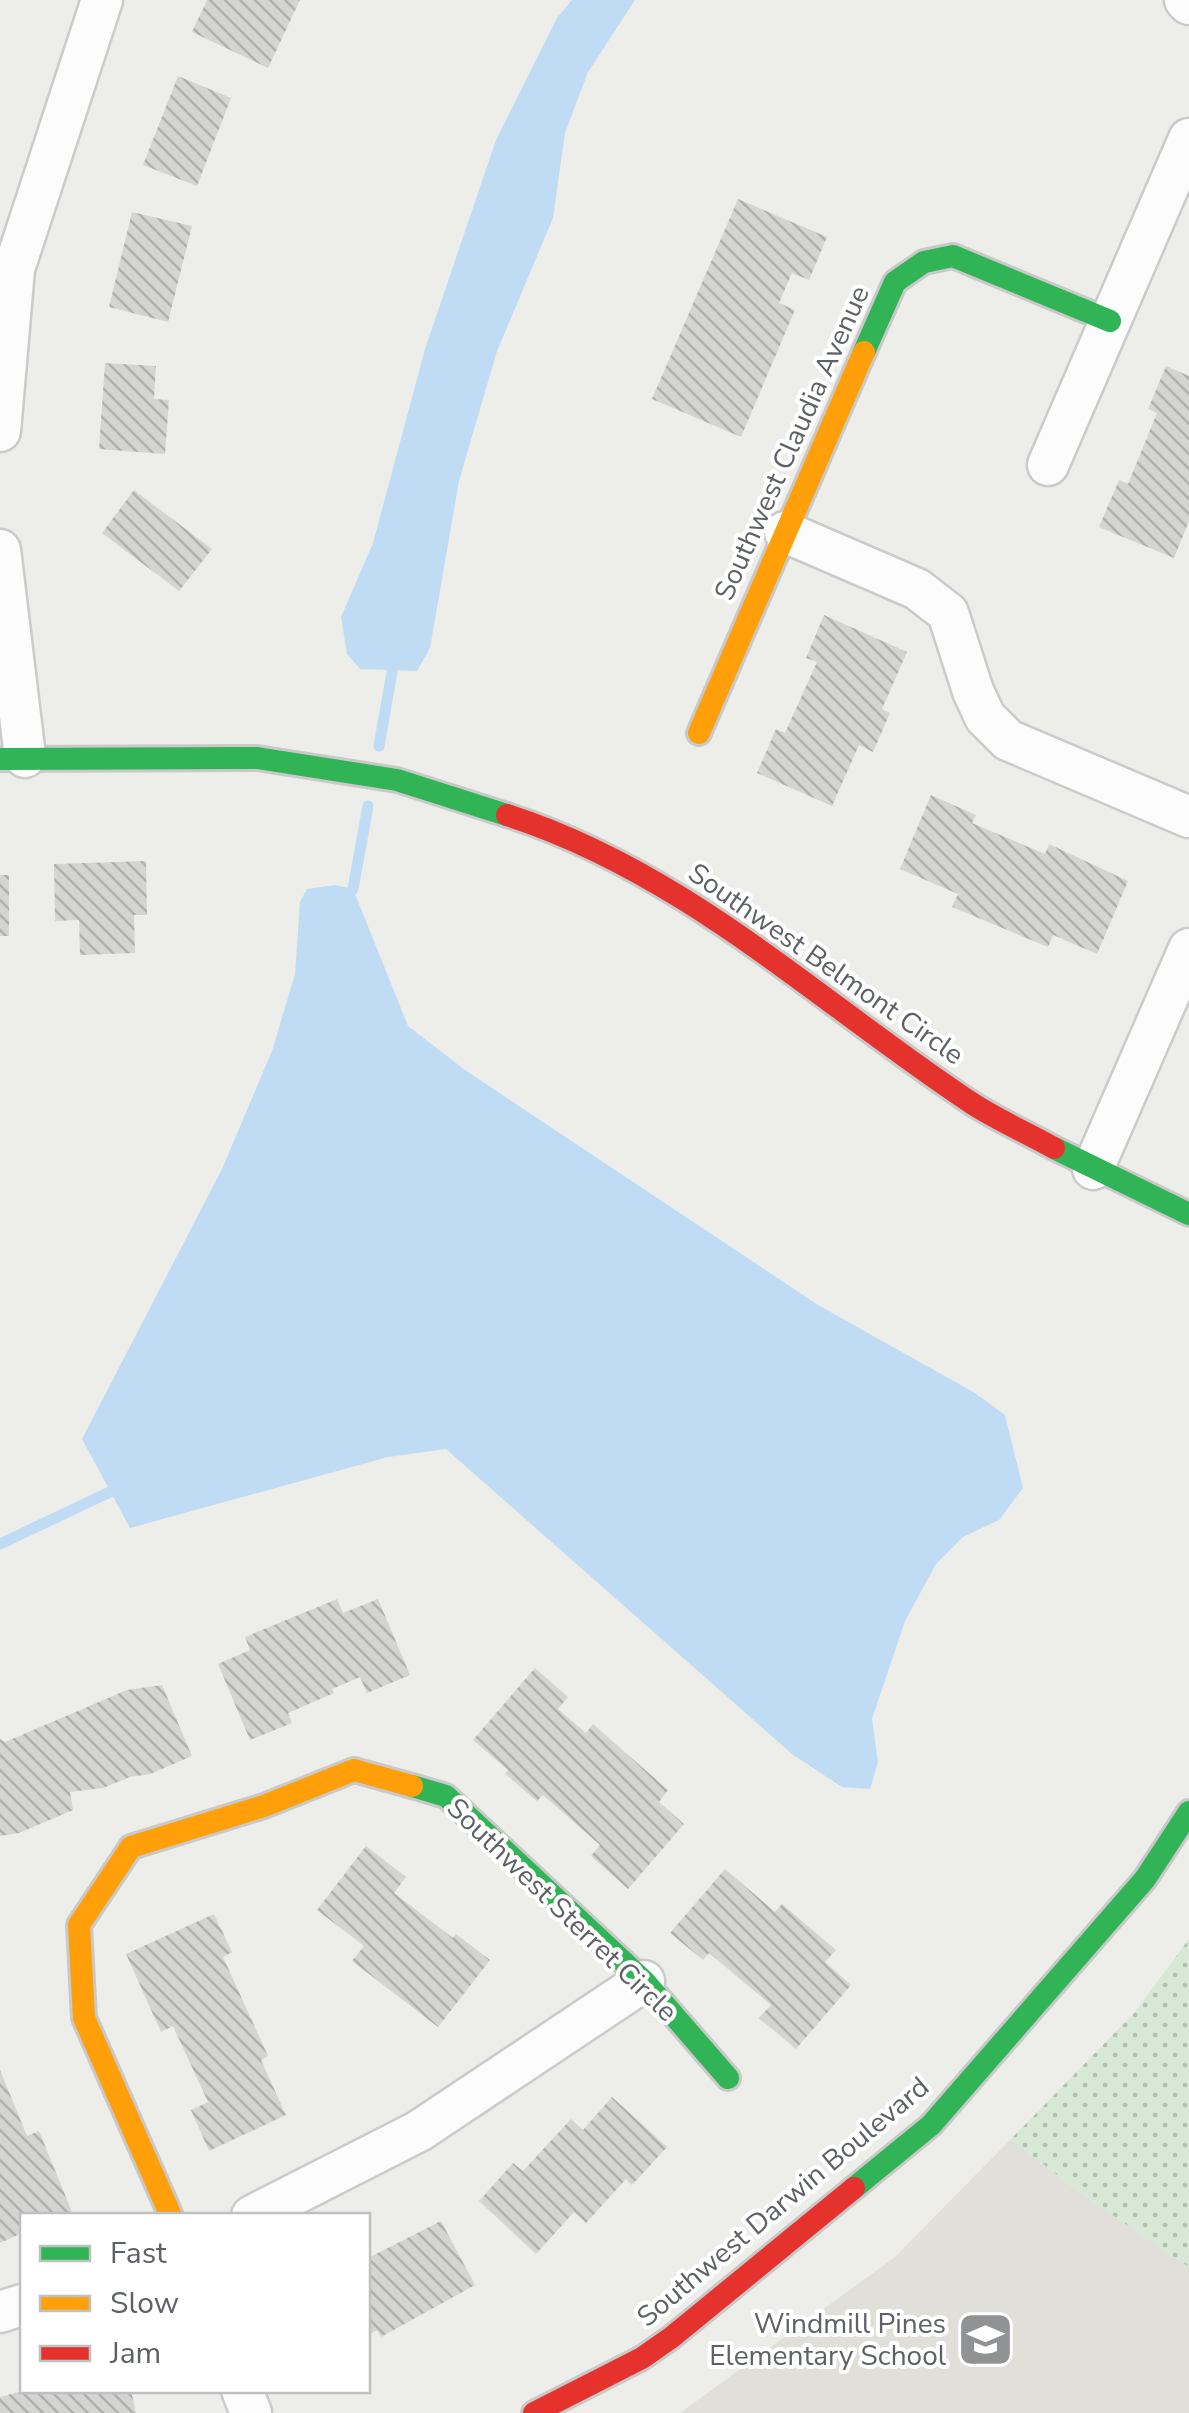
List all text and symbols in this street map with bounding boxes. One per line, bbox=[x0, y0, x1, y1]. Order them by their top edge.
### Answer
street label: Southwest Claudia Avenue bbox=[705, 280, 879, 606]
street label: Southwest Belmont Circle bbox=[681, 854, 971, 1074]
street label: Southwest Sterret Circle bbox=[438, 1790, 686, 2030]
street label: Southwest Darwin Boulevard bbox=[629, 2068, 937, 2336]
legend bbox=[20, 2213, 370, 2393]
text: Fast bbox=[110, 2233, 167, 2274]
text: Slow bbox=[110, 2283, 179, 2324]
place label: Windmill Pines Elementary School bbox=[709, 2305, 947, 2375]
school or university icon: Windmill Pines Elementary School bbox=[955, 2310, 1015, 2370]
text: Jam bbox=[109, 2333, 161, 2374]

